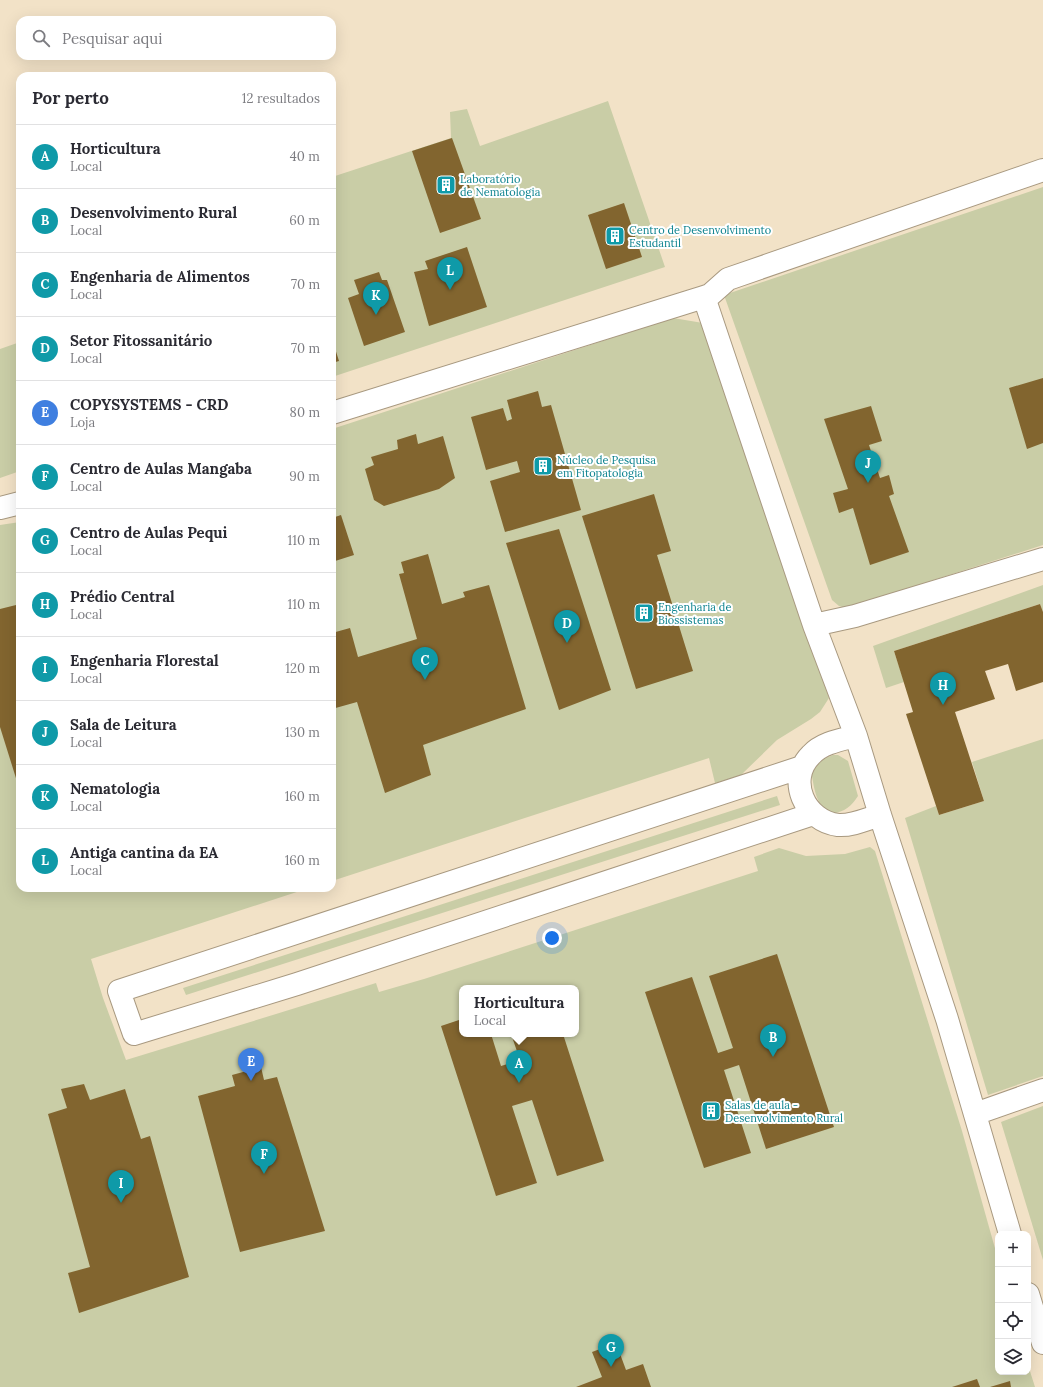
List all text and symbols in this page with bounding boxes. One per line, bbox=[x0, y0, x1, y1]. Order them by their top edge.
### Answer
search box bbox=[16, 16, 336, 60]
icon: search bbox=[30, 27, 52, 49]
text: Pesquisar aqui bbox=[62, 29, 162, 48]
text: Por perto bbox=[32, 87, 109, 109]
text: 12 resultados bbox=[242, 90, 320, 107]
text: Horticultura bbox=[70, 139, 161, 158]
text: A bbox=[41, 148, 49, 165]
text: 40 m bbox=[290, 148, 320, 165]
text: Local bbox=[70, 158, 102, 175]
place label: Laboratório de Nematologia bbox=[460, 172, 541, 199]
building icon: Laboratório de Nematologia bbox=[435, 174, 457, 196]
text: Desenvolvimento Rural bbox=[70, 203, 237, 222]
text: B bbox=[41, 212, 49, 229]
text: 60 m bbox=[289, 212, 320, 229]
text: Local bbox=[70, 222, 102, 239]
place label: Centro de Desenvolvimento Estudantil bbox=[629, 223, 771, 250]
building icon: Centro de Desenvolvimento Estudantil bbox=[604, 225, 626, 247]
pin: L bbox=[437, 257, 463, 290]
text: Engenharia de Alimentos bbox=[70, 267, 250, 286]
text: C bbox=[41, 276, 49, 293]
text: 70 m bbox=[291, 276, 320, 293]
pin: K bbox=[363, 282, 389, 315]
text: Local bbox=[70, 286, 102, 303]
text: Setor Fitossanitário bbox=[70, 331, 212, 350]
text: D bbox=[40, 340, 50, 357]
text: 70 m bbox=[291, 340, 320, 357]
text: Local bbox=[70, 350, 102, 367]
text: COPYSYSTEMS - CRD bbox=[70, 395, 229, 414]
text: E bbox=[41, 404, 49, 421]
text: 80 m bbox=[290, 404, 320, 421]
text: Loja bbox=[70, 414, 95, 431]
pin: J bbox=[855, 450, 881, 483]
place label: Núcleo de Pesquisa em Fitopatologia bbox=[557, 453, 656, 480]
building icon: Núcleo de Pesquisa em Fitopatologia bbox=[532, 455, 554, 477]
text: Centro de Aulas Mangaba bbox=[70, 459, 252, 478]
text: F bbox=[41, 468, 49, 485]
text: 90 m bbox=[289, 468, 320, 485]
text: Local bbox=[70, 478, 102, 495]
text: Centro de Aulas Pequi bbox=[70, 523, 227, 542]
text: G bbox=[40, 532, 50, 549]
text: 110 m bbox=[287, 532, 320, 549]
text: Local bbox=[70, 542, 102, 559]
text: Prédio Central bbox=[70, 587, 175, 606]
text: H bbox=[40, 596, 50, 613]
text: 110 m bbox=[287, 596, 320, 613]
place label: Engenharia de Biossistemas bbox=[658, 600, 731, 627]
building icon: Engenharia de Biossistemas bbox=[633, 602, 655, 624]
text: Local bbox=[70, 606, 102, 623]
pin: D bbox=[554, 610, 580, 643]
pin: C bbox=[412, 647, 438, 680]
text: Engenharia Florestal bbox=[70, 651, 219, 670]
text: I bbox=[42, 660, 48, 677]
text: 120 m bbox=[285, 660, 320, 677]
text: Local bbox=[70, 670, 102, 687]
pin: H bbox=[930, 672, 956, 705]
text: Sala de Leitura bbox=[70, 715, 177, 734]
text: J bbox=[42, 724, 48, 741]
text: 130 m bbox=[285, 724, 320, 741]
text: Local bbox=[70, 734, 102, 751]
text: Nematologia bbox=[70, 779, 160, 798]
text: K bbox=[40, 788, 50, 805]
text: 160 m bbox=[285, 788, 320, 805]
text: Local bbox=[70, 798, 102, 815]
text: Antiga cantina da EA bbox=[70, 843, 218, 862]
text: L bbox=[41, 852, 49, 869]
text: 160 m bbox=[285, 852, 320, 869]
text: Local bbox=[70, 862, 102, 879]
your location bbox=[542, 928, 562, 948]
popup bbox=[459, 985, 579, 1037]
text: Horticultura bbox=[474, 993, 564, 1012]
text: Local bbox=[474, 1012, 506, 1029]
pin: B bbox=[760, 1024, 786, 1057]
pin: E bbox=[238, 1048, 264, 1081]
pin: A bbox=[506, 1050, 532, 1083]
place label: Salas de aula - Desenvolvimento Rural bbox=[725, 1098, 843, 1125]
building icon: Salas de aula - Desenvolvimento Rural bbox=[700, 1100, 722, 1122]
pin: F bbox=[251, 1141, 277, 1174]
pin: I bbox=[108, 1170, 134, 1203]
map controls bbox=[995, 1231, 1031, 1375]
button: + bbox=[995, 1231, 1031, 1267]
button: − bbox=[995, 1267, 1031, 1303]
button: locate bbox=[995, 1303, 1031, 1339]
pin: G bbox=[598, 1334, 624, 1367]
button: layers bbox=[995, 1339, 1031, 1375]

